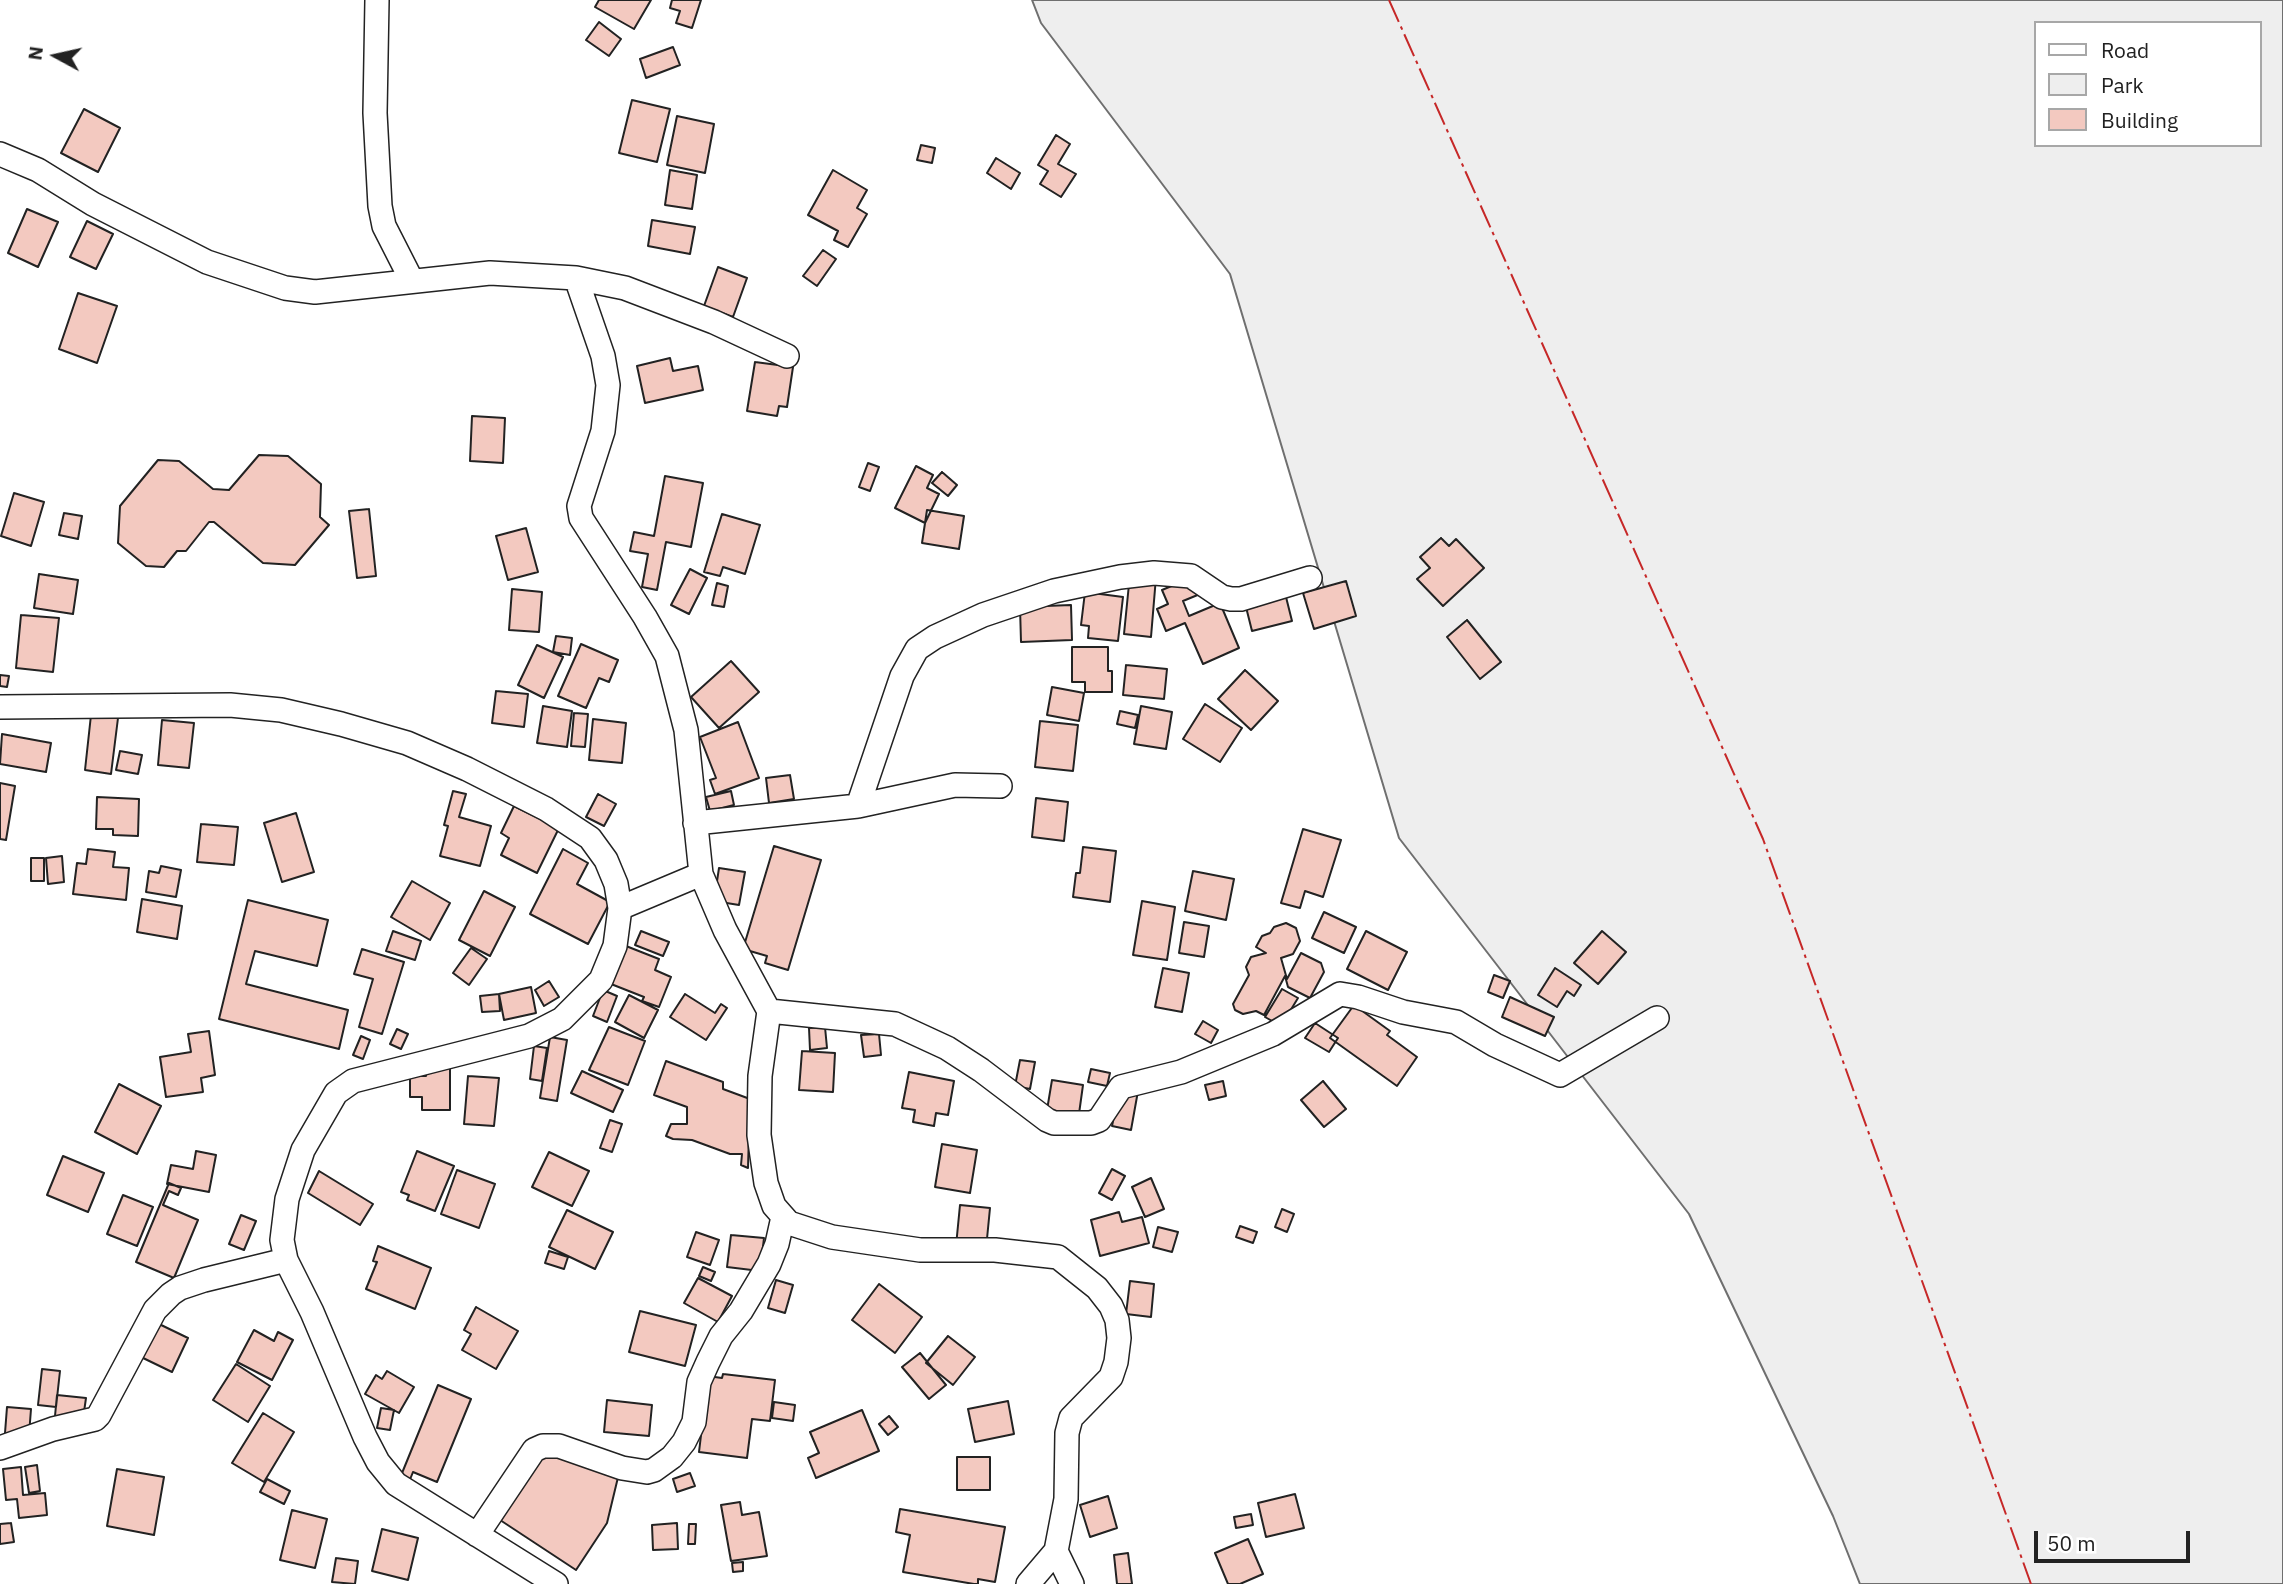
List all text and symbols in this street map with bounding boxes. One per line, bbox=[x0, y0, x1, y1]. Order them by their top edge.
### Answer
north arrow bbox=[21, 21, 91, 91]
legend bbox=[2035, 21, 2262, 147]
text: Road bbox=[2101, 36, 2149, 64]
text: N bbox=[22, 45, 48, 62]
text: Park bbox=[2101, 71, 2144, 99]
text: Building bbox=[2101, 106, 2178, 134]
scale bar bbox=[2038, 1518, 2194, 1562]
text: 50 m bbox=[2047, 1529, 2096, 1557]

